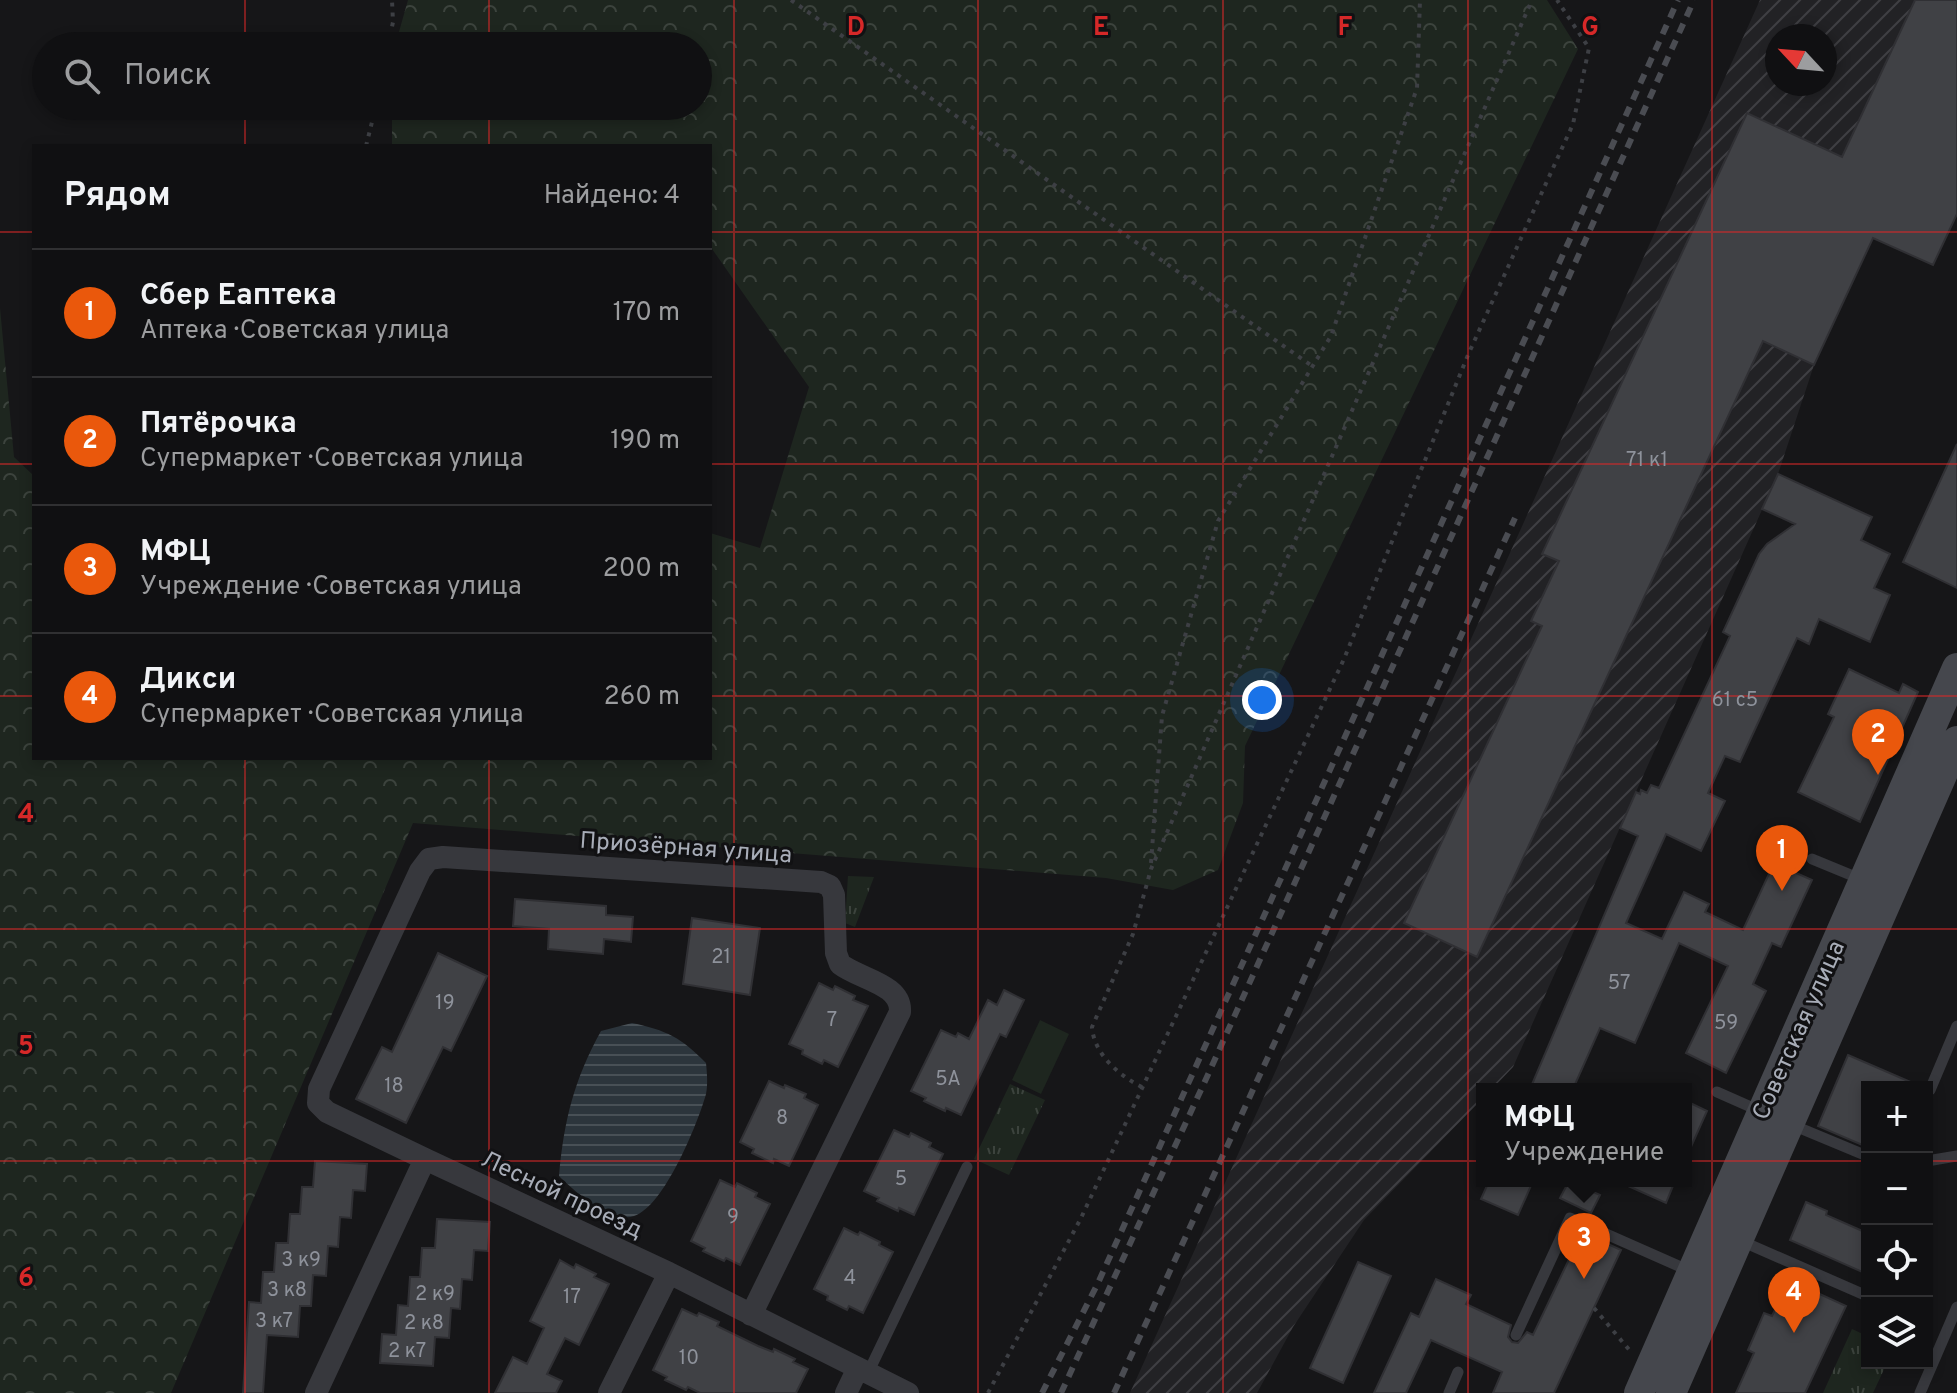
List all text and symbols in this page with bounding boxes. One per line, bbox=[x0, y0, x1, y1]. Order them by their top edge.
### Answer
text: D bbox=[847, 12, 865, 45]
text: E bbox=[1093, 12, 1109, 45]
text: F bbox=[1338, 12, 1353, 45]
text: G bbox=[1581, 12, 1599, 45]
north arrow bbox=[1765, 24, 1837, 96]
search box bbox=[32, 32, 712, 120]
icon: search bbox=[60, 54, 104, 98]
text: Поиск bbox=[124, 58, 212, 95]
text: Рядом bbox=[64, 175, 171, 218]
text: Найдено: 4 bbox=[544, 180, 680, 213]
text: Сбер Еаптека bbox=[140, 278, 337, 315]
text: 1 bbox=[85, 297, 95, 330]
text: 170 m bbox=[613, 297, 680, 330]
text: Аптека · Советская улица bbox=[140, 315, 449, 348]
text: Пятёрочка bbox=[140, 406, 297, 443]
text: 2 bbox=[82, 425, 98, 458]
text: 190 m bbox=[610, 425, 680, 458]
text: Супермаркет · Советская улица bbox=[140, 443, 523, 476]
house number: 71 к1 bbox=[1626, 448, 1668, 474]
text: МФЦ bbox=[140, 534, 211, 571]
text: 3 bbox=[82, 553, 98, 586]
text: 200 m bbox=[603, 553, 680, 586]
text: Учреждение · Советская улица bbox=[140, 571, 522, 604]
text: Дикси bbox=[140, 662, 236, 699]
your location bbox=[1242, 680, 1282, 720]
text: 4 bbox=[82, 681, 98, 714]
text: 260 m bbox=[604, 681, 680, 714]
house number: 61 с5 bbox=[1712, 688, 1758, 714]
text: Супермаркет · Советская улица bbox=[140, 699, 523, 732]
pin: 2 bbox=[1852, 709, 1904, 775]
text: 4 bbox=[18, 799, 34, 832]
pin: 1 bbox=[1756, 825, 1808, 891]
street label: Приозёрная улица bbox=[579, 827, 793, 871]
street label: Советская улица bbox=[1747, 936, 1853, 1125]
house number: 21 bbox=[711, 945, 731, 971]
house number: 57 bbox=[1608, 971, 1630, 997]
house number: 19 bbox=[435, 991, 455, 1017]
house number: 7 bbox=[827, 1008, 837, 1034]
house number: 59 bbox=[1714, 1011, 1738, 1037]
text: 5 bbox=[18, 1031, 34, 1064]
house number: 5А bbox=[935, 1067, 961, 1093]
house number: 18 bbox=[384, 1074, 404, 1100]
map controls bbox=[1861, 1081, 1933, 1369]
button: + bbox=[1861, 1081, 1933, 1153]
popup bbox=[1476, 1083, 1692, 1187]
text: МФЦ bbox=[1504, 1100, 1575, 1137]
house number: 8 bbox=[776, 1106, 788, 1132]
text: Учреждение bbox=[1504, 1137, 1664, 1170]
street label: Лесной проезд bbox=[476, 1145, 647, 1246]
button: − bbox=[1861, 1153, 1933, 1225]
house number: 5 bbox=[895, 1167, 907, 1193]
house number: 9 bbox=[727, 1205, 739, 1231]
pin: 3 bbox=[1558, 1213, 1610, 1279]
button: locate bbox=[1861, 1225, 1933, 1297]
house number: 3 к9 bbox=[281, 1248, 321, 1274]
text: 6 bbox=[18, 1263, 34, 1296]
house number: 4 bbox=[844, 1266, 856, 1292]
pin: 4 bbox=[1768, 1267, 1820, 1333]
house number: 3 к8 bbox=[267, 1278, 307, 1304]
house number: 2 к9 bbox=[415, 1282, 455, 1308]
house number: 17 bbox=[563, 1285, 581, 1311]
button: layers bbox=[1861, 1297, 1933, 1369]
house number: 3 к7 bbox=[255, 1309, 293, 1335]
house number: 2 к8 bbox=[404, 1311, 444, 1337]
house number: 2 к7 bbox=[388, 1339, 426, 1365]
house number: 10 bbox=[679, 1346, 699, 1372]

